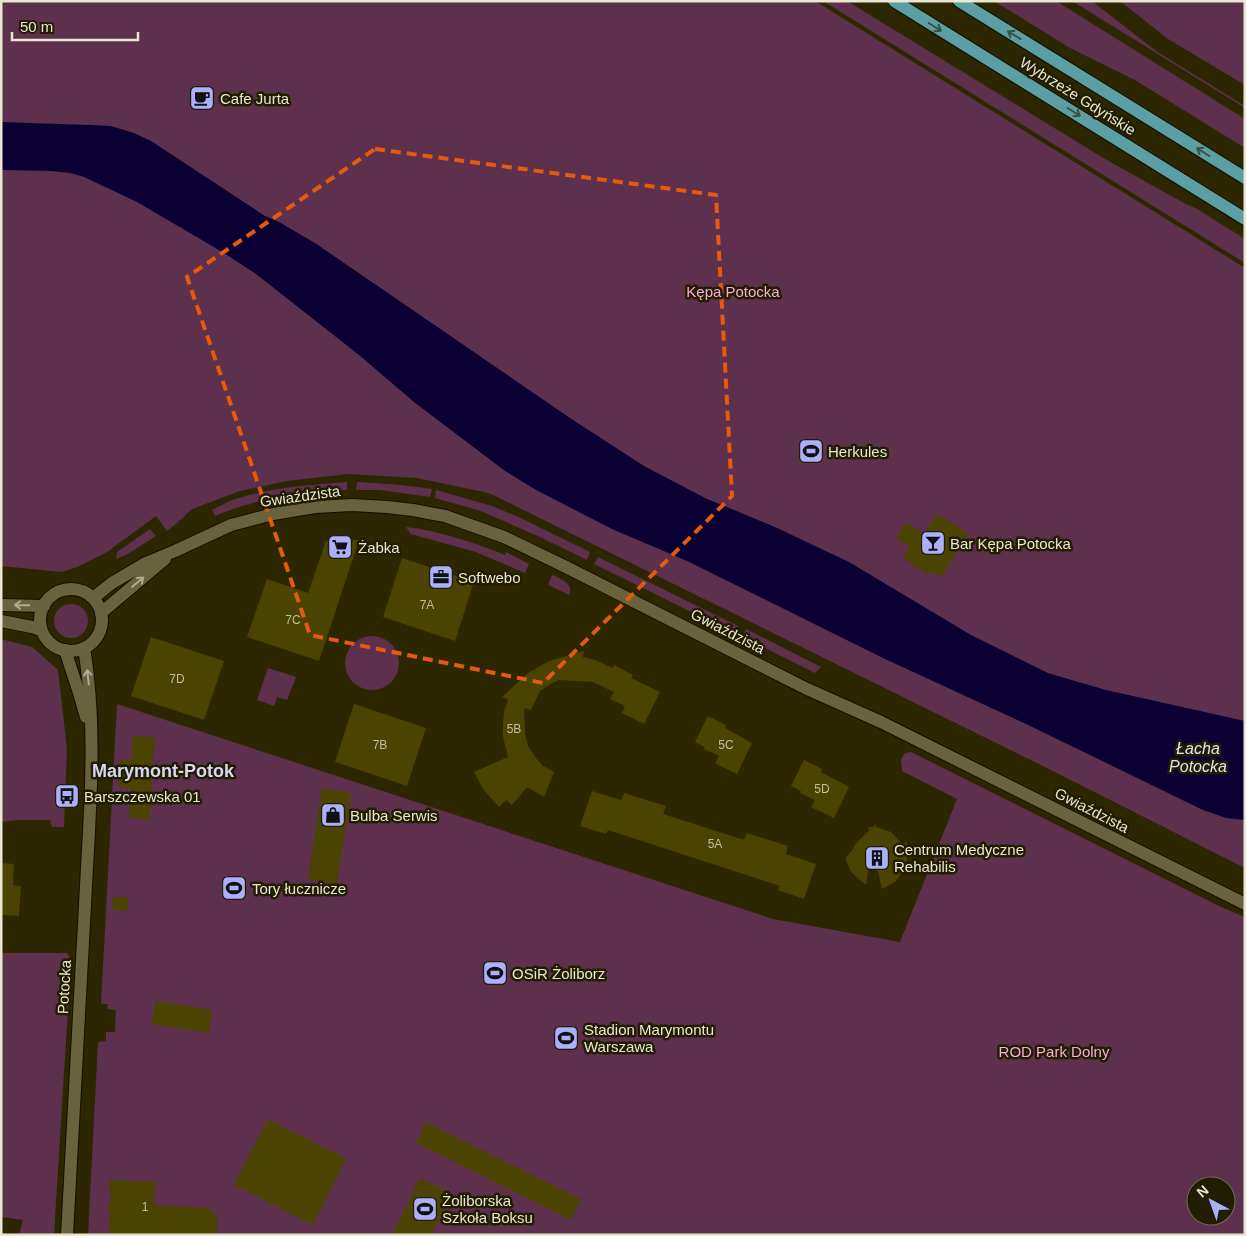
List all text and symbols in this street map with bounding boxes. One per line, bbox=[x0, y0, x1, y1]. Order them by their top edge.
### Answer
scale bar bbox=[12, 10, 139, 42]
text: 50 m bbox=[20, 18, 53, 35]
one-way arrow bbox=[928, 22, 942, 32]
one-way arrow bbox=[1008, 30, 1022, 40]
street label: Wybrzeże Gdyńskie bbox=[1017, 53, 1139, 139]
cafe icon: Cafe Jurta bbox=[189, 85, 215, 111]
place label: Cafe Jurta bbox=[220, 90, 290, 107]
one-way arrow bbox=[1066, 108, 1080, 118]
one-way arrow bbox=[1197, 146, 1211, 156]
park label: Kępa Potocka bbox=[686, 283, 780, 300]
sports icon: Herkules bbox=[798, 438, 824, 464]
place label: Herkules bbox=[828, 443, 887, 460]
street label: Gwiaździsta bbox=[259, 482, 342, 510]
bar icon: Bar Kępa Potocka bbox=[920, 530, 946, 556]
supermarket icon: Żabka bbox=[327, 534, 353, 560]
place label: Bar Kępa Potocka bbox=[950, 535, 1072, 552]
place label: Żabka bbox=[358, 539, 400, 556]
office icon: Softwebo bbox=[428, 564, 454, 590]
place label: Softwebo bbox=[458, 569, 521, 586]
one-way arrow bbox=[131, 577, 144, 588]
house number: 7A bbox=[420, 598, 434, 612]
one-way arrow bbox=[15, 600, 31, 610]
street label: Gwiaździsta bbox=[688, 605, 768, 657]
house number: 7C bbox=[285, 613, 301, 627]
one-way arrow bbox=[83, 669, 93, 685]
house number: 7D bbox=[169, 672, 185, 686]
house number: 5B bbox=[507, 722, 521, 736]
house number: 7B bbox=[373, 738, 387, 752]
house number: 5C bbox=[718, 738, 734, 752]
water label: Łacha Potocka bbox=[1169, 740, 1227, 775]
district label: Marymont-Potok bbox=[92, 761, 235, 781]
house number: 5D bbox=[814, 782, 830, 796]
bus stop icon: Barszczewska 01 bbox=[54, 783, 80, 809]
street label: Gwiaździsta bbox=[1052, 784, 1132, 836]
place label: Barszczewska 01 bbox=[84, 788, 201, 805]
shop icon: Bulba Serwis bbox=[320, 802, 346, 828]
place label: Bulba Serwis bbox=[350, 807, 438, 824]
house number: 5A bbox=[708, 837, 722, 851]
place label: Centrum Medyczne Rehabilis bbox=[894, 841, 1024, 875]
building icon: Centrum Medyczne Rehabilis bbox=[864, 845, 890, 871]
sports icon: Tory łucznicze bbox=[221, 875, 247, 901]
place label: Tory łucznicze bbox=[252, 880, 346, 897]
street label: Potocka bbox=[54, 959, 74, 1015]
sports icon: OSiR Żoliborz bbox=[482, 960, 508, 986]
place label: OSiR Żoliborz bbox=[512, 965, 605, 982]
place label: Stadion Marymontu Warszawa bbox=[584, 1021, 714, 1055]
sports icon: Stadion Marymontu Warszawa bbox=[553, 1025, 579, 1051]
park label: ROD Park Dolny bbox=[999, 1043, 1110, 1060]
north arrow bbox=[1186, 1176, 1236, 1226]
text: N bbox=[1193, 1182, 1212, 1201]
place label: Żoliborska Szkoła Boksu bbox=[442, 1192, 533, 1226]
sports icon: Żoliborska Szkoła Boksu bbox=[412, 1196, 438, 1222]
house number: 1 bbox=[142, 1200, 149, 1214]

